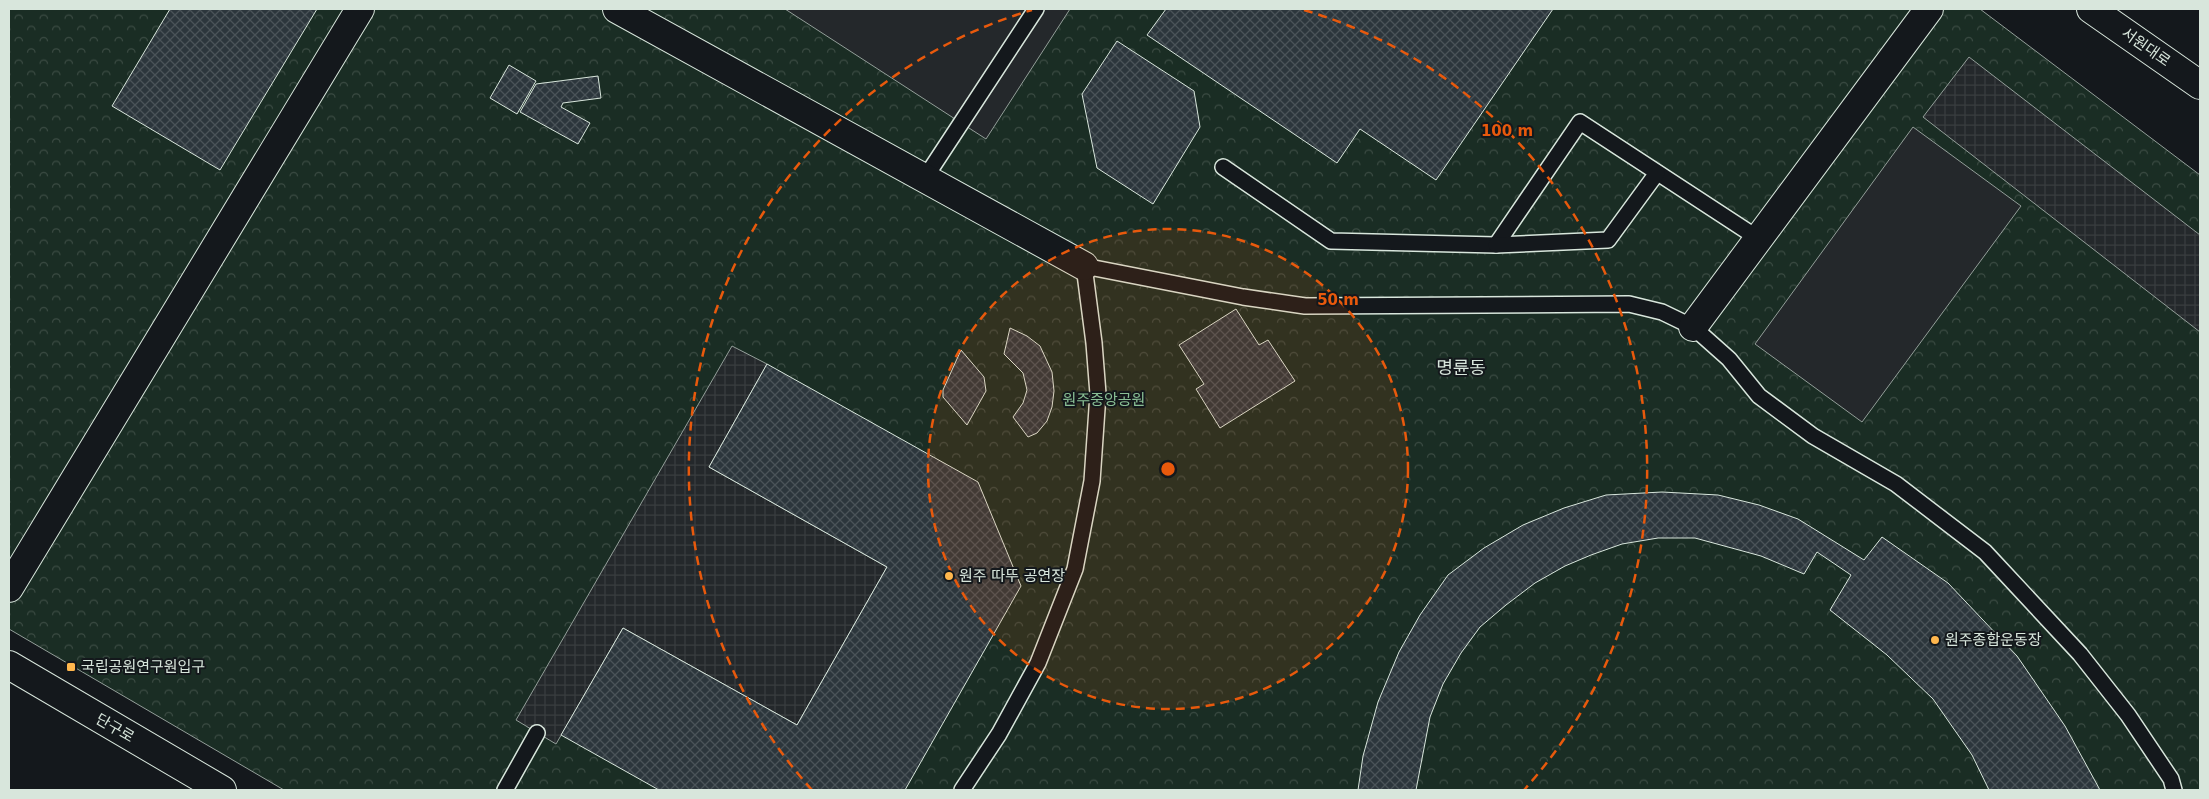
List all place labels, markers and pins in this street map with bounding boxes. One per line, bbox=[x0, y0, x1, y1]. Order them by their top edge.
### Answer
centre of rings bbox=[1159, 460, 1177, 478]
place label: 원주 따뚜 공연장 bbox=[959, 567, 1065, 585]
marker: 원주 따뚜 공연장 bbox=[943, 570, 955, 582]
place label: 원주종합운동장 bbox=[1945, 631, 2042, 649]
marker: 원주종합운동장 bbox=[1929, 634, 1941, 646]
place label: 국립공원연구원입구 bbox=[81, 658, 205, 676]
marker: 국립공원연구원입구 bbox=[65, 661, 77, 673]

